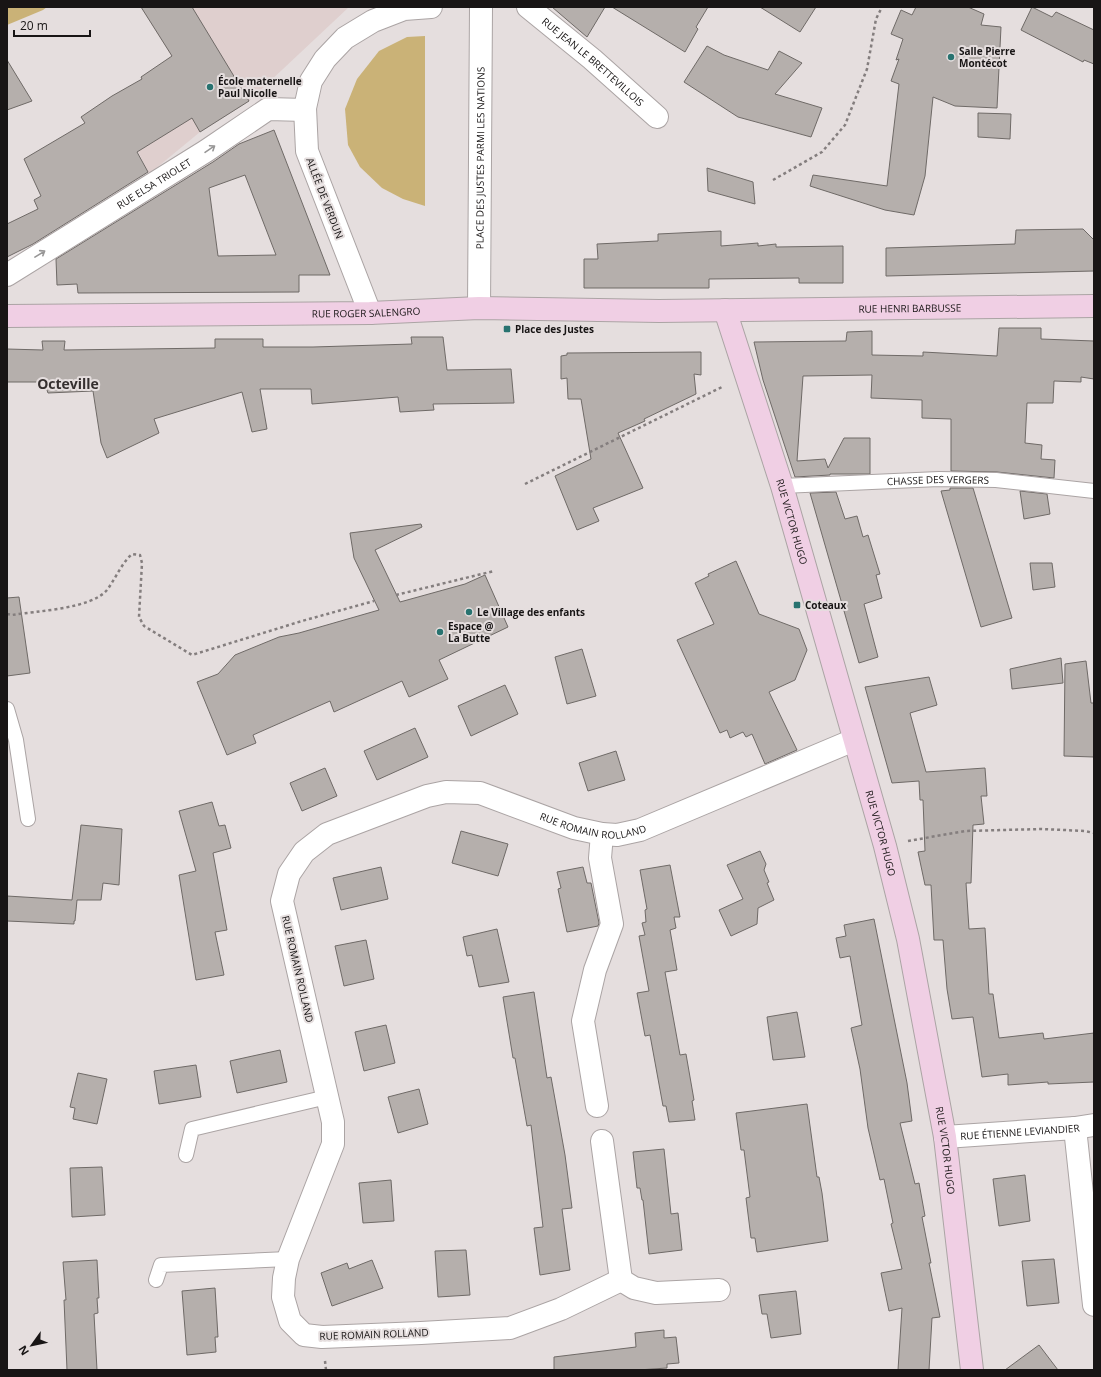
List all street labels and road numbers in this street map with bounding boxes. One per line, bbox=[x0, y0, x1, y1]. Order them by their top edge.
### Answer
street label: RUE JEAN LE BRETTEVILLOIS bbox=[539, 14, 647, 109]
street label: PLACE DES JUSTES PARMI LES NATIONS bbox=[472, 67, 488, 249]
street label: RUE ELSA TRIOLET bbox=[114, 155, 194, 212]
street label: ALLÉE DE VERDUN bbox=[303, 156, 347, 240]
street label: RUE HENRI BARBUSSE bbox=[858, 301, 961, 316]
street label: RUE ROGER SALENGRO bbox=[312, 304, 421, 320]
street label: CHASSE DES VERGERS bbox=[886, 472, 989, 488]
street label: RUE VICTOR HUGO bbox=[773, 477, 811, 566]
street label: RUE VICTOR HUGO bbox=[862, 789, 899, 878]
street label: RUE ROMAIN ROLLAND bbox=[538, 809, 648, 842]
street label: RUE ROMAIN ROLLAND bbox=[279, 914, 317, 1024]
street label: RUE VICTOR HUGO bbox=[932, 1105, 959, 1195]
street label: RUE ÉTIENNE LEVIANDIER bbox=[960, 1120, 1080, 1143]
street label: RUE ROMAIN ROLLAND bbox=[319, 1325, 429, 1343]

